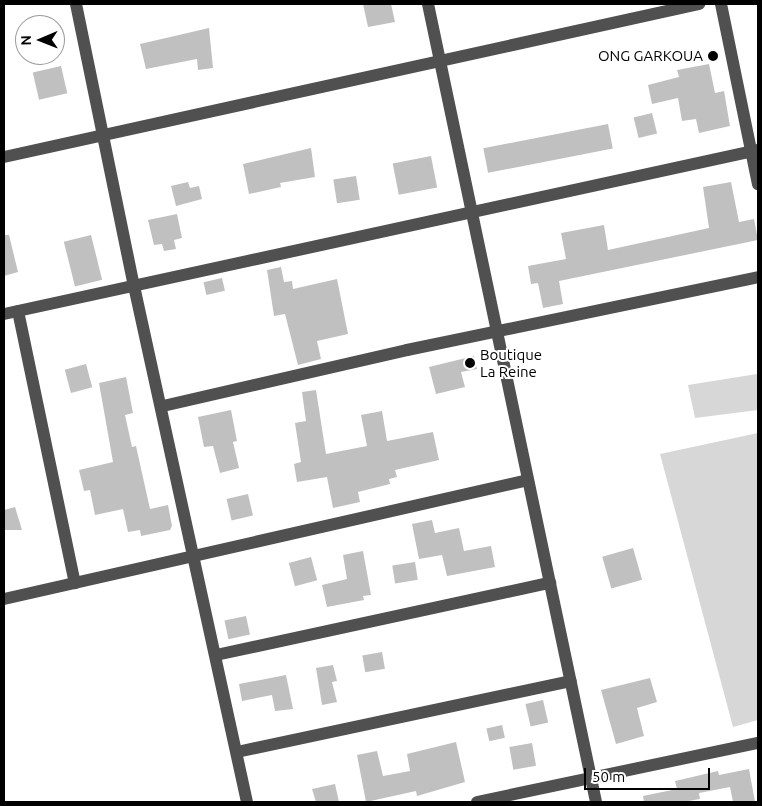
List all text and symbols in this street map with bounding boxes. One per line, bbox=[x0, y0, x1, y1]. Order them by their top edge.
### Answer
north arrow bbox=[15, 15, 65, 65]
text: N bbox=[18, 35, 34, 46]
place label: ONG GARKOUA bbox=[598, 47, 703, 65]
marker: ONG GARKOUA bbox=[707, 50, 719, 62]
place label: Boutique La Reine bbox=[480, 345, 542, 380]
marker: Boutique La Reine bbox=[464, 357, 476, 369]
scale bar bbox=[587, 758, 713, 790]
text: 50 m bbox=[592, 768, 625, 785]

